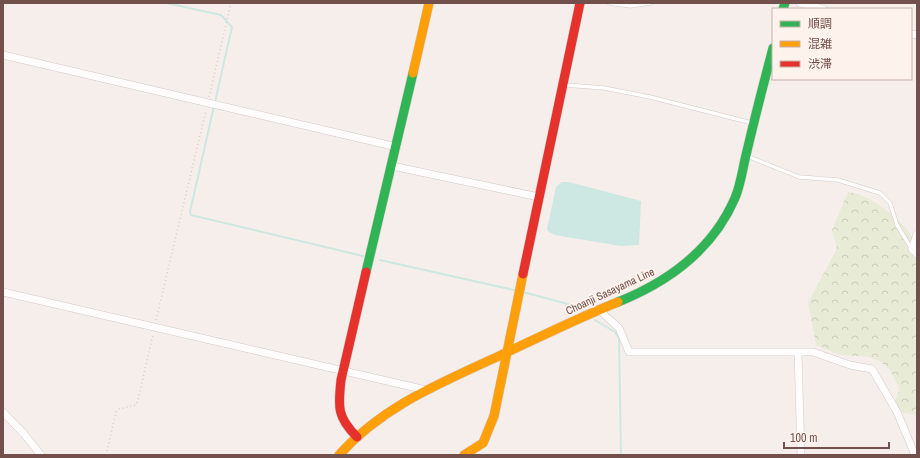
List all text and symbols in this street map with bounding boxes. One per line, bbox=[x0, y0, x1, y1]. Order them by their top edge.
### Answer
legend bbox=[772, 8, 912, 80]
text: 順調 bbox=[808, 16, 832, 32]
text: 混雑 bbox=[808, 36, 832, 52]
text: 渋滞 bbox=[808, 56, 832, 72]
street label: Choanji Sasayama Line bbox=[563, 264, 657, 318]
scale bar bbox=[784, 424, 889, 450]
text: 100 m bbox=[790, 430, 817, 446]

